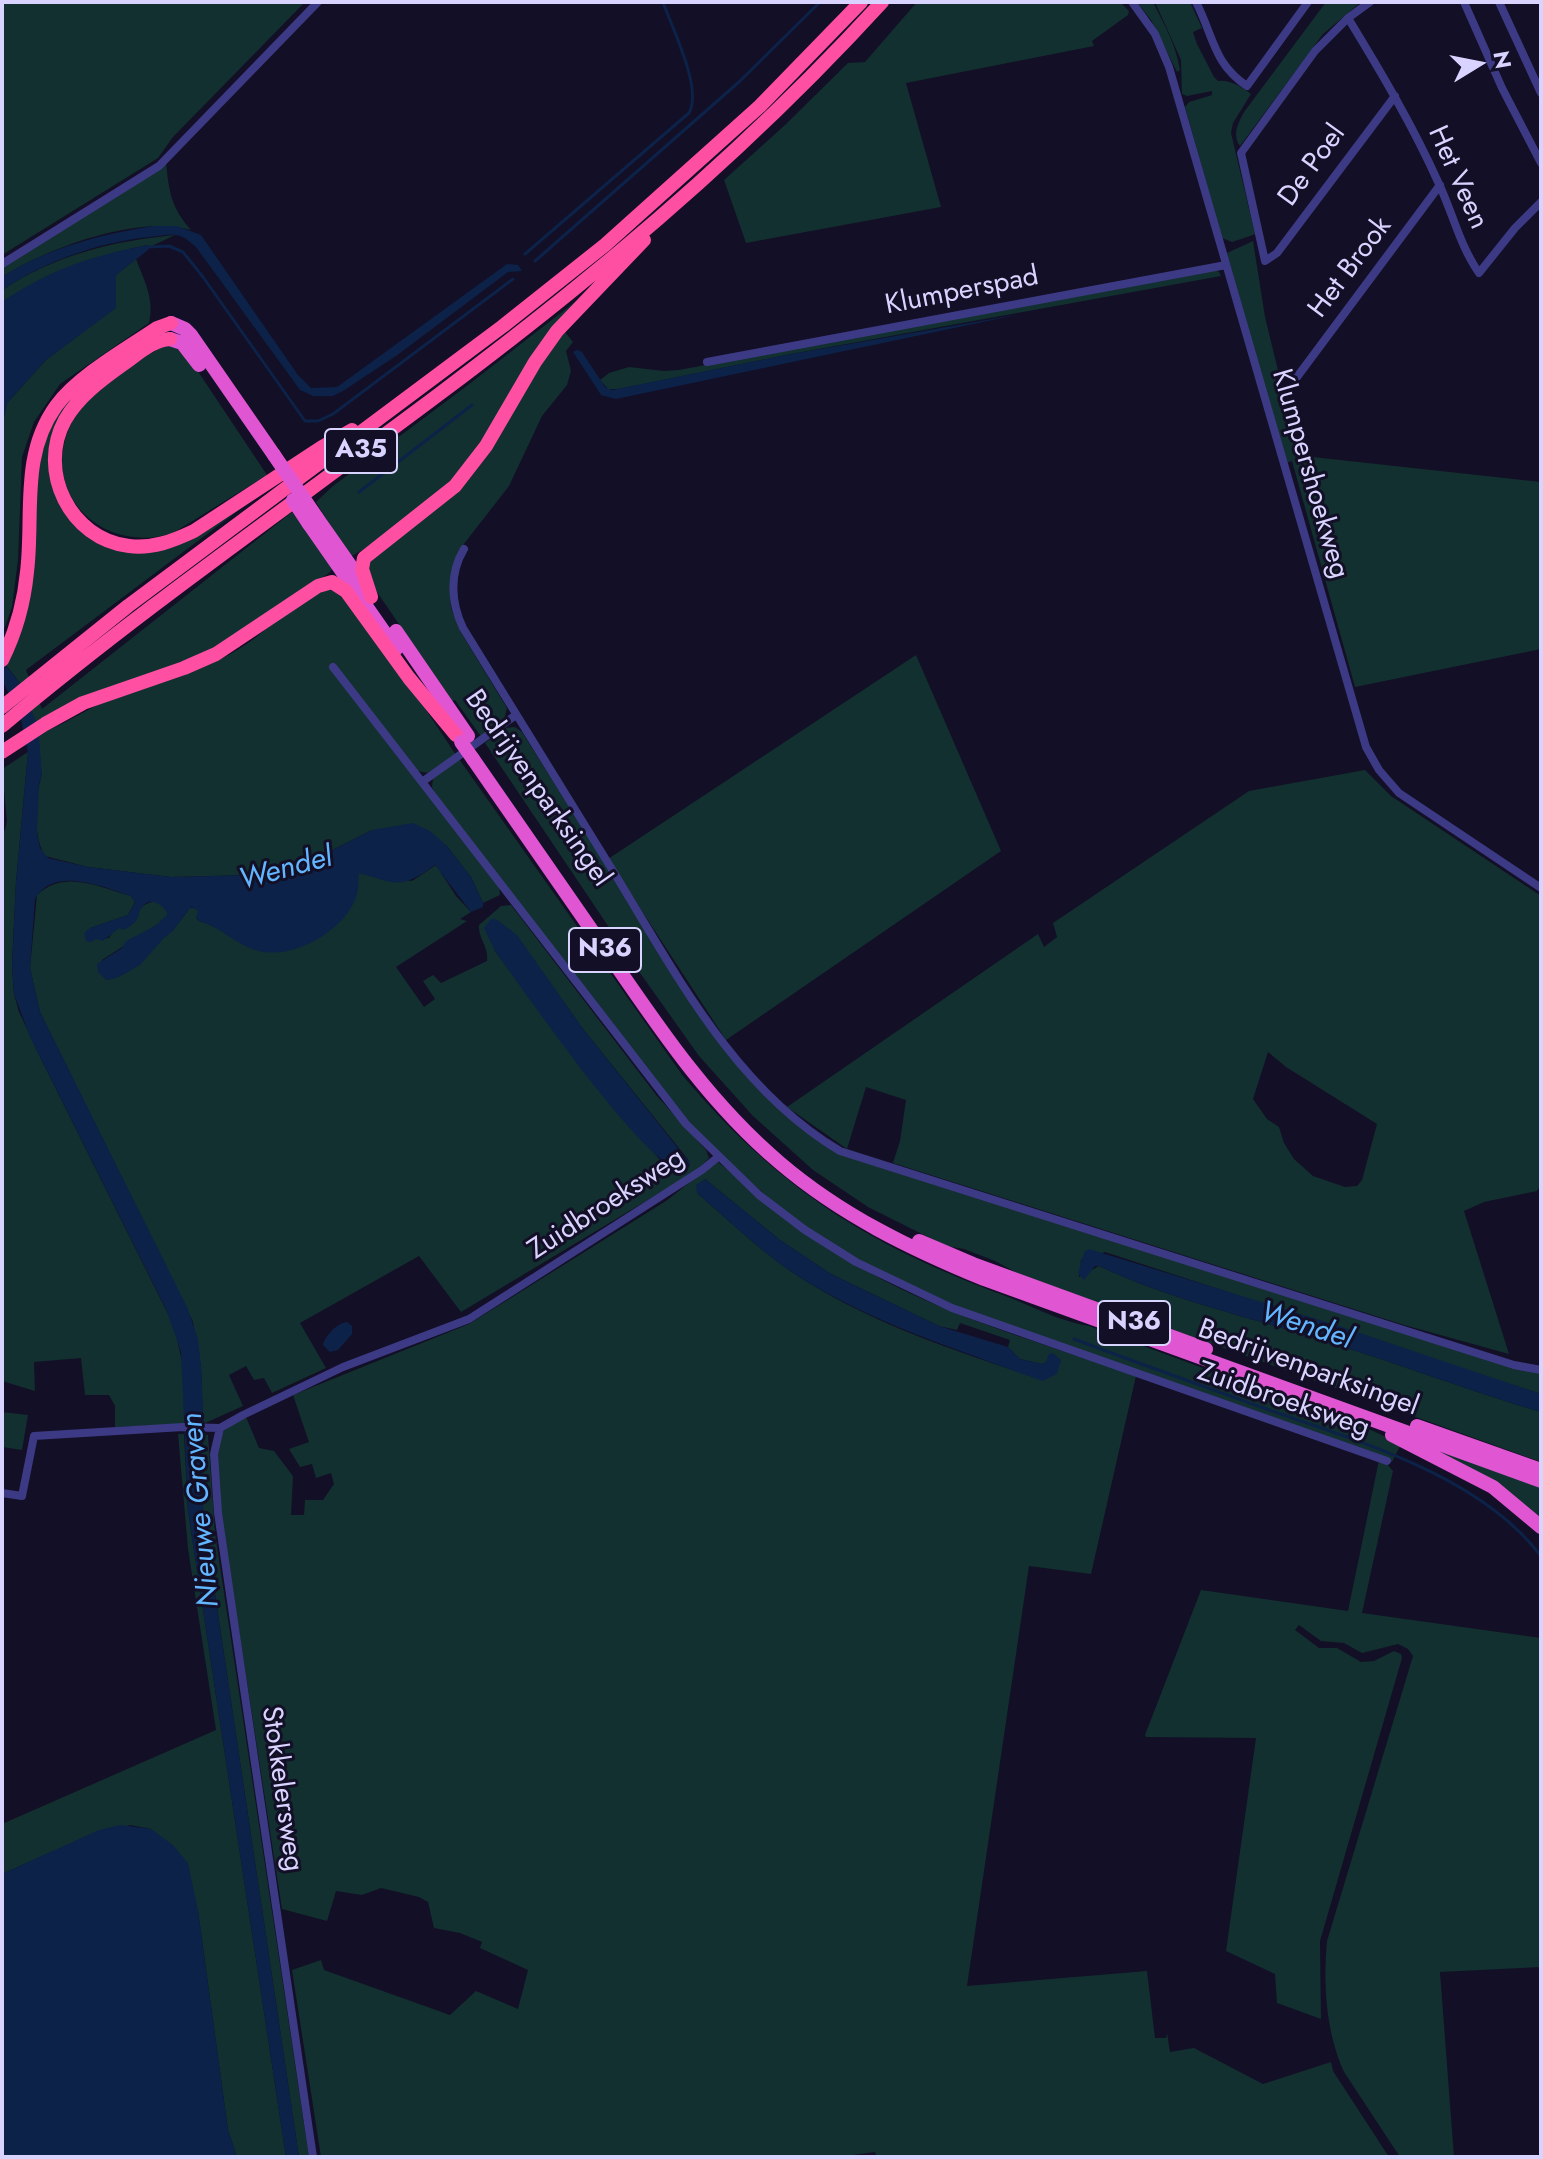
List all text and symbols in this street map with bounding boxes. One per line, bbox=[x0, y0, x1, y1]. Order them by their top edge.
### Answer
north arrow bbox=[1439, 24, 1519, 104]
text: N bbox=[1485, 48, 1520, 71]
street label: De Poel bbox=[1272, 119, 1354, 213]
street label: Het Veen bbox=[1419, 121, 1495, 235]
street label: Het Brook bbox=[1302, 211, 1400, 325]
street label: Klumperspad bbox=[882, 261, 1042, 323]
street label: Klumpershoekweg bbox=[1263, 365, 1355, 583]
road number: A35 bbox=[325, 429, 397, 473]
street label: Bedrijvenparksingel bbox=[457, 684, 617, 894]
water label: Wendel bbox=[235, 840, 337, 900]
road number: N36 bbox=[569, 928, 641, 972]
street label: Zuidbroeksweg bbox=[523, 1142, 691, 1268]
water label: Wendel bbox=[1255, 1295, 1357, 1359]
road number: N36 bbox=[1098, 1301, 1170, 1345]
street label: Bedrijvenparksingel bbox=[1193, 1313, 1423, 1425]
street label: Zuidbroeksweg bbox=[1193, 1356, 1373, 1446]
water label: Nieuwe Graven bbox=[176, 1411, 228, 1609]
street label: Stokkelersweg bbox=[253, 1704, 309, 1874]

